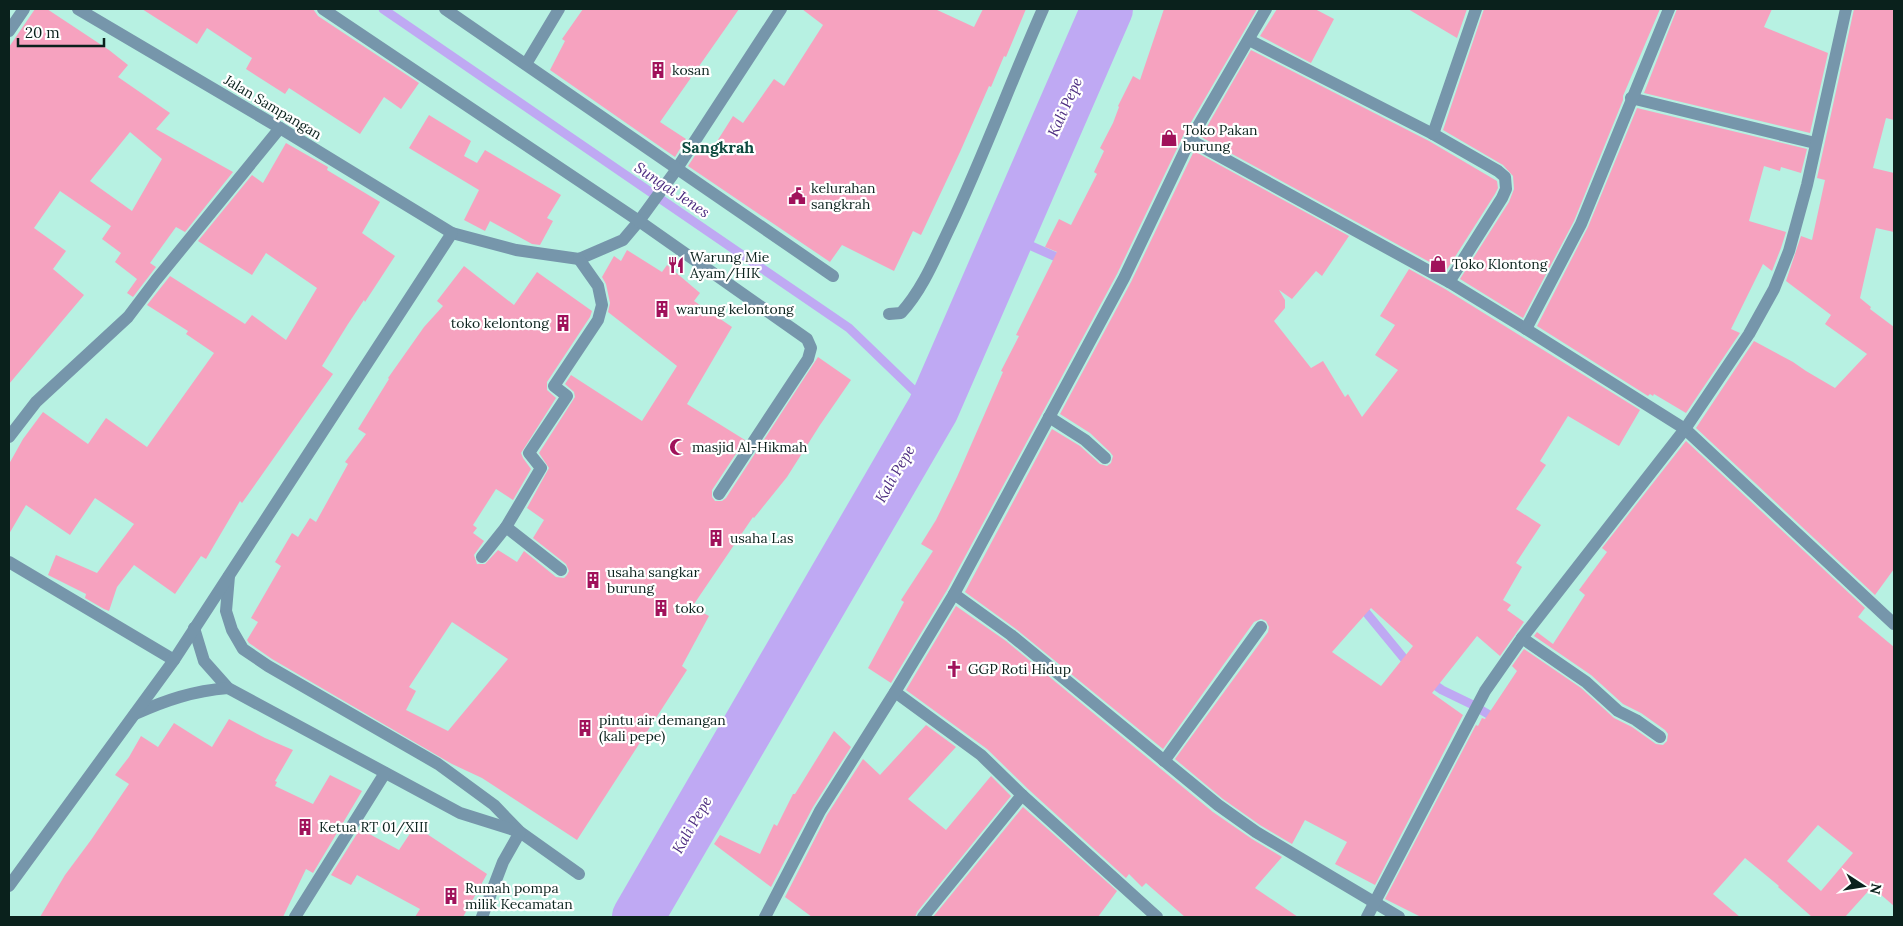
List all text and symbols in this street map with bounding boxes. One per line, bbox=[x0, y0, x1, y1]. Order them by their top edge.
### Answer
scale bar bbox=[18, 15, 104, 47]
text: 20 m bbox=[25, 23, 60, 42]
building icon: kosan bbox=[648, 60, 668, 80]
place label: kosan bbox=[672, 61, 710, 79]
street label: Jalan Sampangan bbox=[220, 70, 325, 143]
water label: Kali Pepe bbox=[1043, 74, 1086, 139]
place label: Toko Pakan burung bbox=[1183, 121, 1258, 155]
shop icon: Toko Pakan burung bbox=[1159, 128, 1179, 148]
district label: Sangkrah bbox=[682, 137, 754, 157]
water label: Sungai Jenes bbox=[631, 157, 713, 222]
place label: kelurahan sangkrah bbox=[811, 179, 876, 213]
public building icon: kelurahan sangkrah bbox=[787, 186, 807, 206]
place label: Warung Mie Ayam/HIK bbox=[689, 248, 770, 282]
shop icon: Toko Klontong bbox=[1428, 254, 1448, 274]
restaurant icon: Warung Mie Ayam/HIK bbox=[666, 255, 686, 275]
place label: Toko Klontong bbox=[1452, 255, 1548, 273]
building icon: warung kelontong bbox=[652, 299, 672, 319]
place label: warung kelontong bbox=[676, 300, 794, 318]
building icon: toko kelontong bbox=[553, 313, 573, 333]
place label: toko kelontong bbox=[451, 314, 549, 332]
mosque icon: masjid Al-Hikmah bbox=[668, 437, 688, 457]
place label: masjid Al-Hikmah bbox=[692, 438, 807, 456]
water label: Kali Pepe bbox=[871, 442, 918, 506]
building icon: usaha Las bbox=[706, 528, 726, 548]
place label: usaha Las bbox=[730, 529, 793, 547]
place label: usaha sangkar burung bbox=[607, 563, 699, 597]
building icon: usaha sangkar burung bbox=[583, 570, 603, 590]
building icon: toko bbox=[651, 598, 671, 618]
place label: toko bbox=[675, 599, 704, 617]
church icon: GGP Roti Hidup bbox=[944, 659, 964, 679]
place label: GGP Roti Hidup bbox=[968, 660, 1071, 678]
place label: pintu air demangan (kali pepe) bbox=[599, 711, 726, 745]
building icon: pintu air demangan (kali pepe) bbox=[575, 718, 595, 738]
water label: Kali Pepe bbox=[668, 793, 715, 857]
building icon: Ketua RT 01/XIII bbox=[295, 817, 315, 837]
place label: Ketua RT 01/XIII bbox=[319, 818, 428, 836]
north arrow bbox=[1838, 861, 1888, 911]
place label: Rumah pompa milik Kecamatan bbox=[465, 879, 573, 913]
text: N bbox=[1866, 882, 1886, 896]
building icon: Rumah pompa milik Kecamatan bbox=[441, 886, 461, 906]

